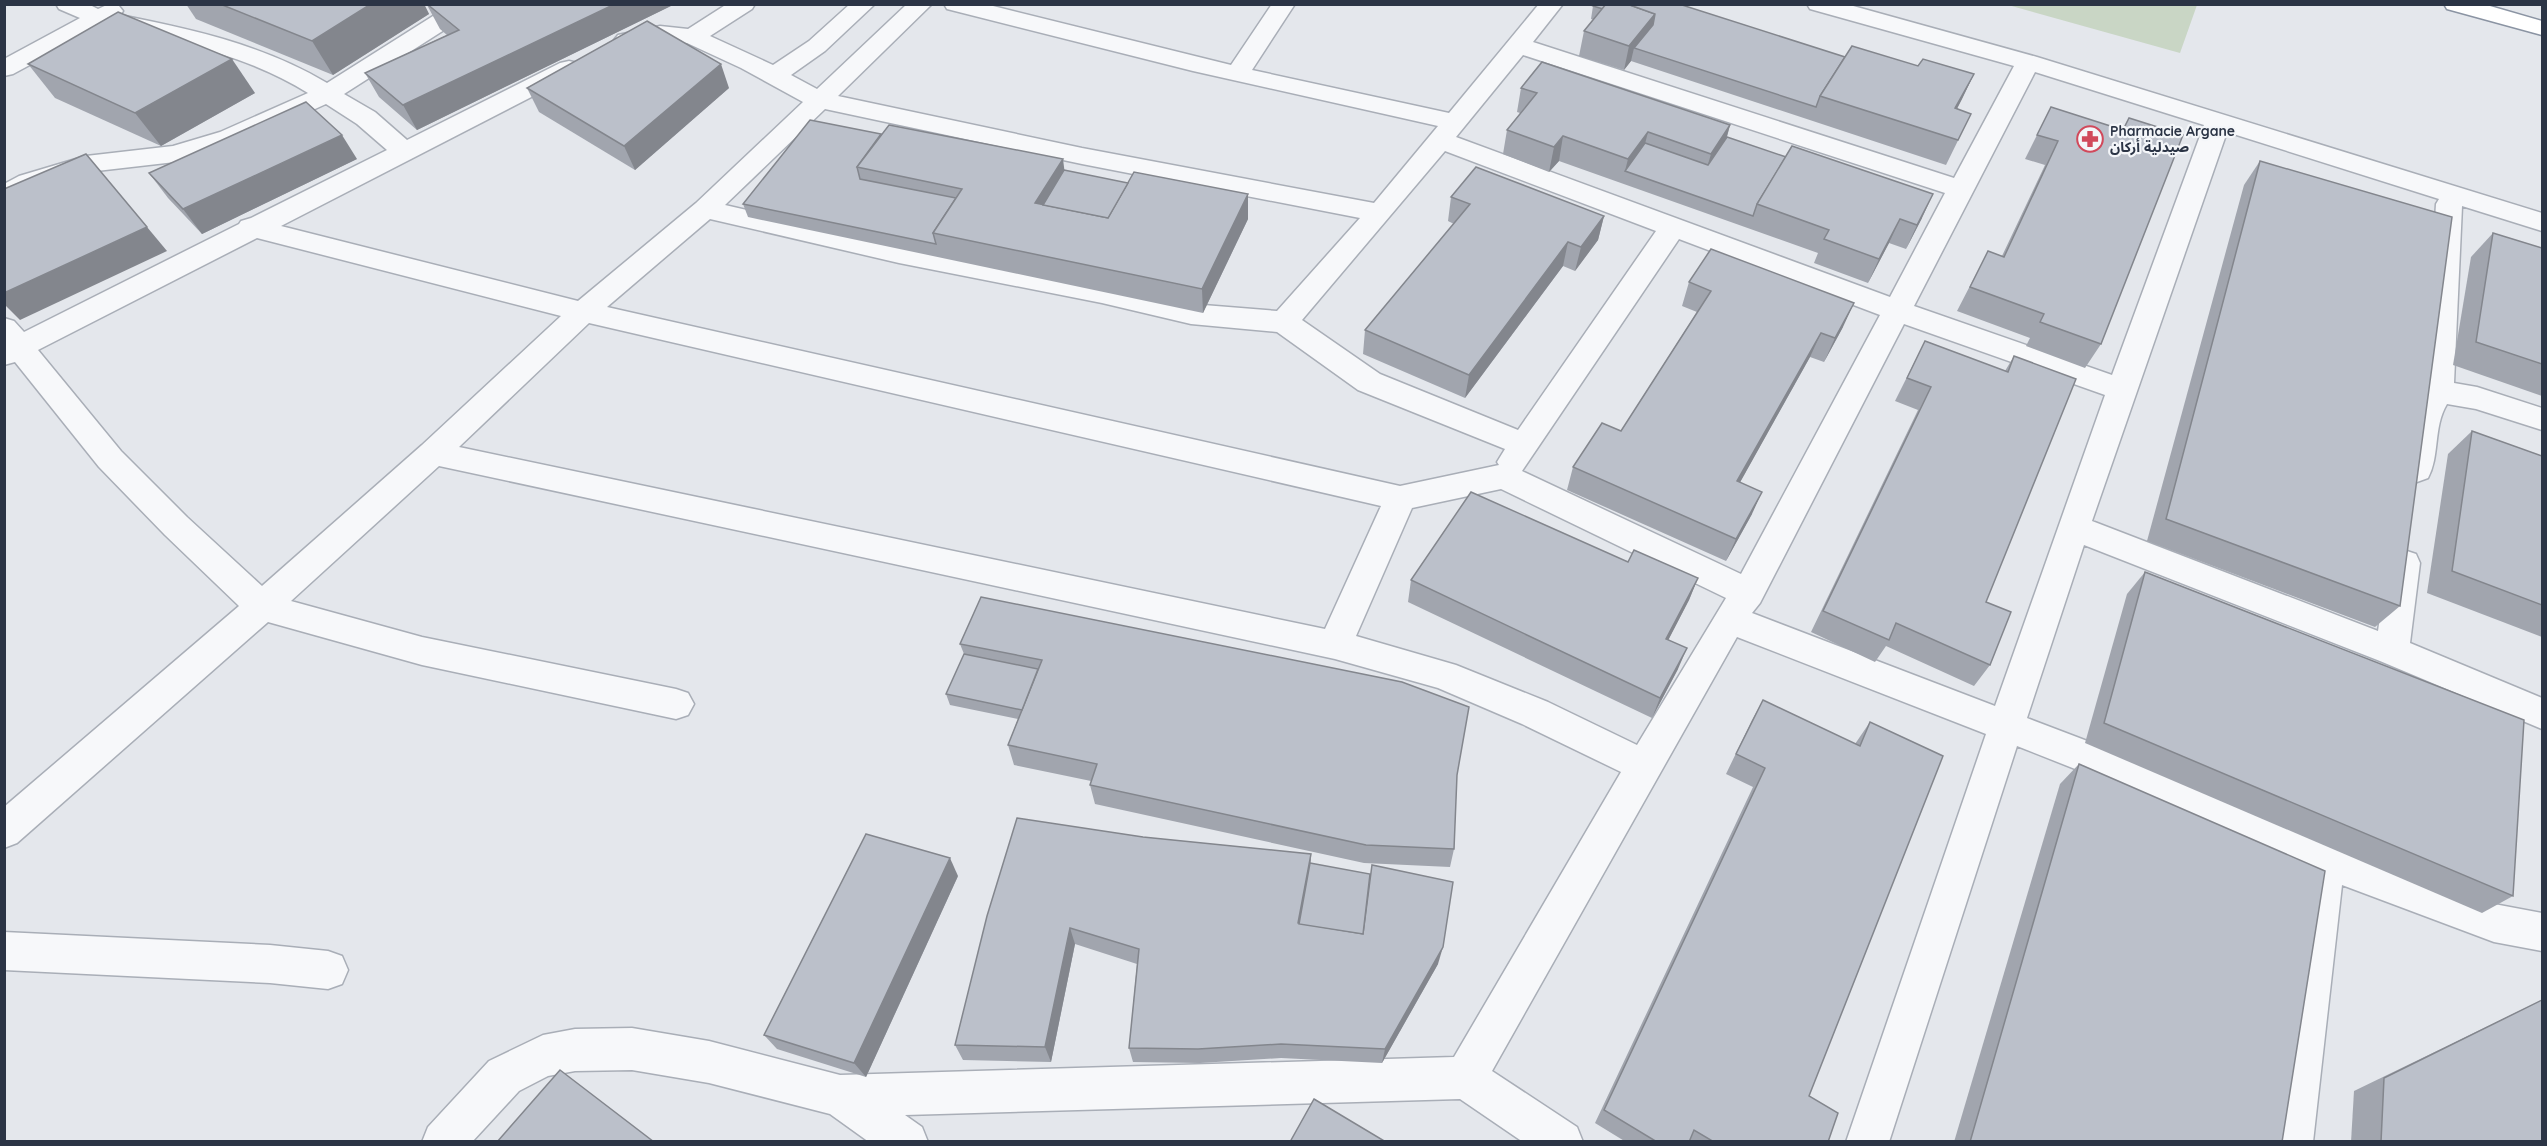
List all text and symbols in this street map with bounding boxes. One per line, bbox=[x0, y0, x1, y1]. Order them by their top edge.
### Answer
place label: Pharmacie Argane صيدلية أركان bbox=[2110, 122, 2235, 156]
pharmacy icon: Pharmacie Argane صيدلية أركان bbox=[2075, 124, 2105, 154]

